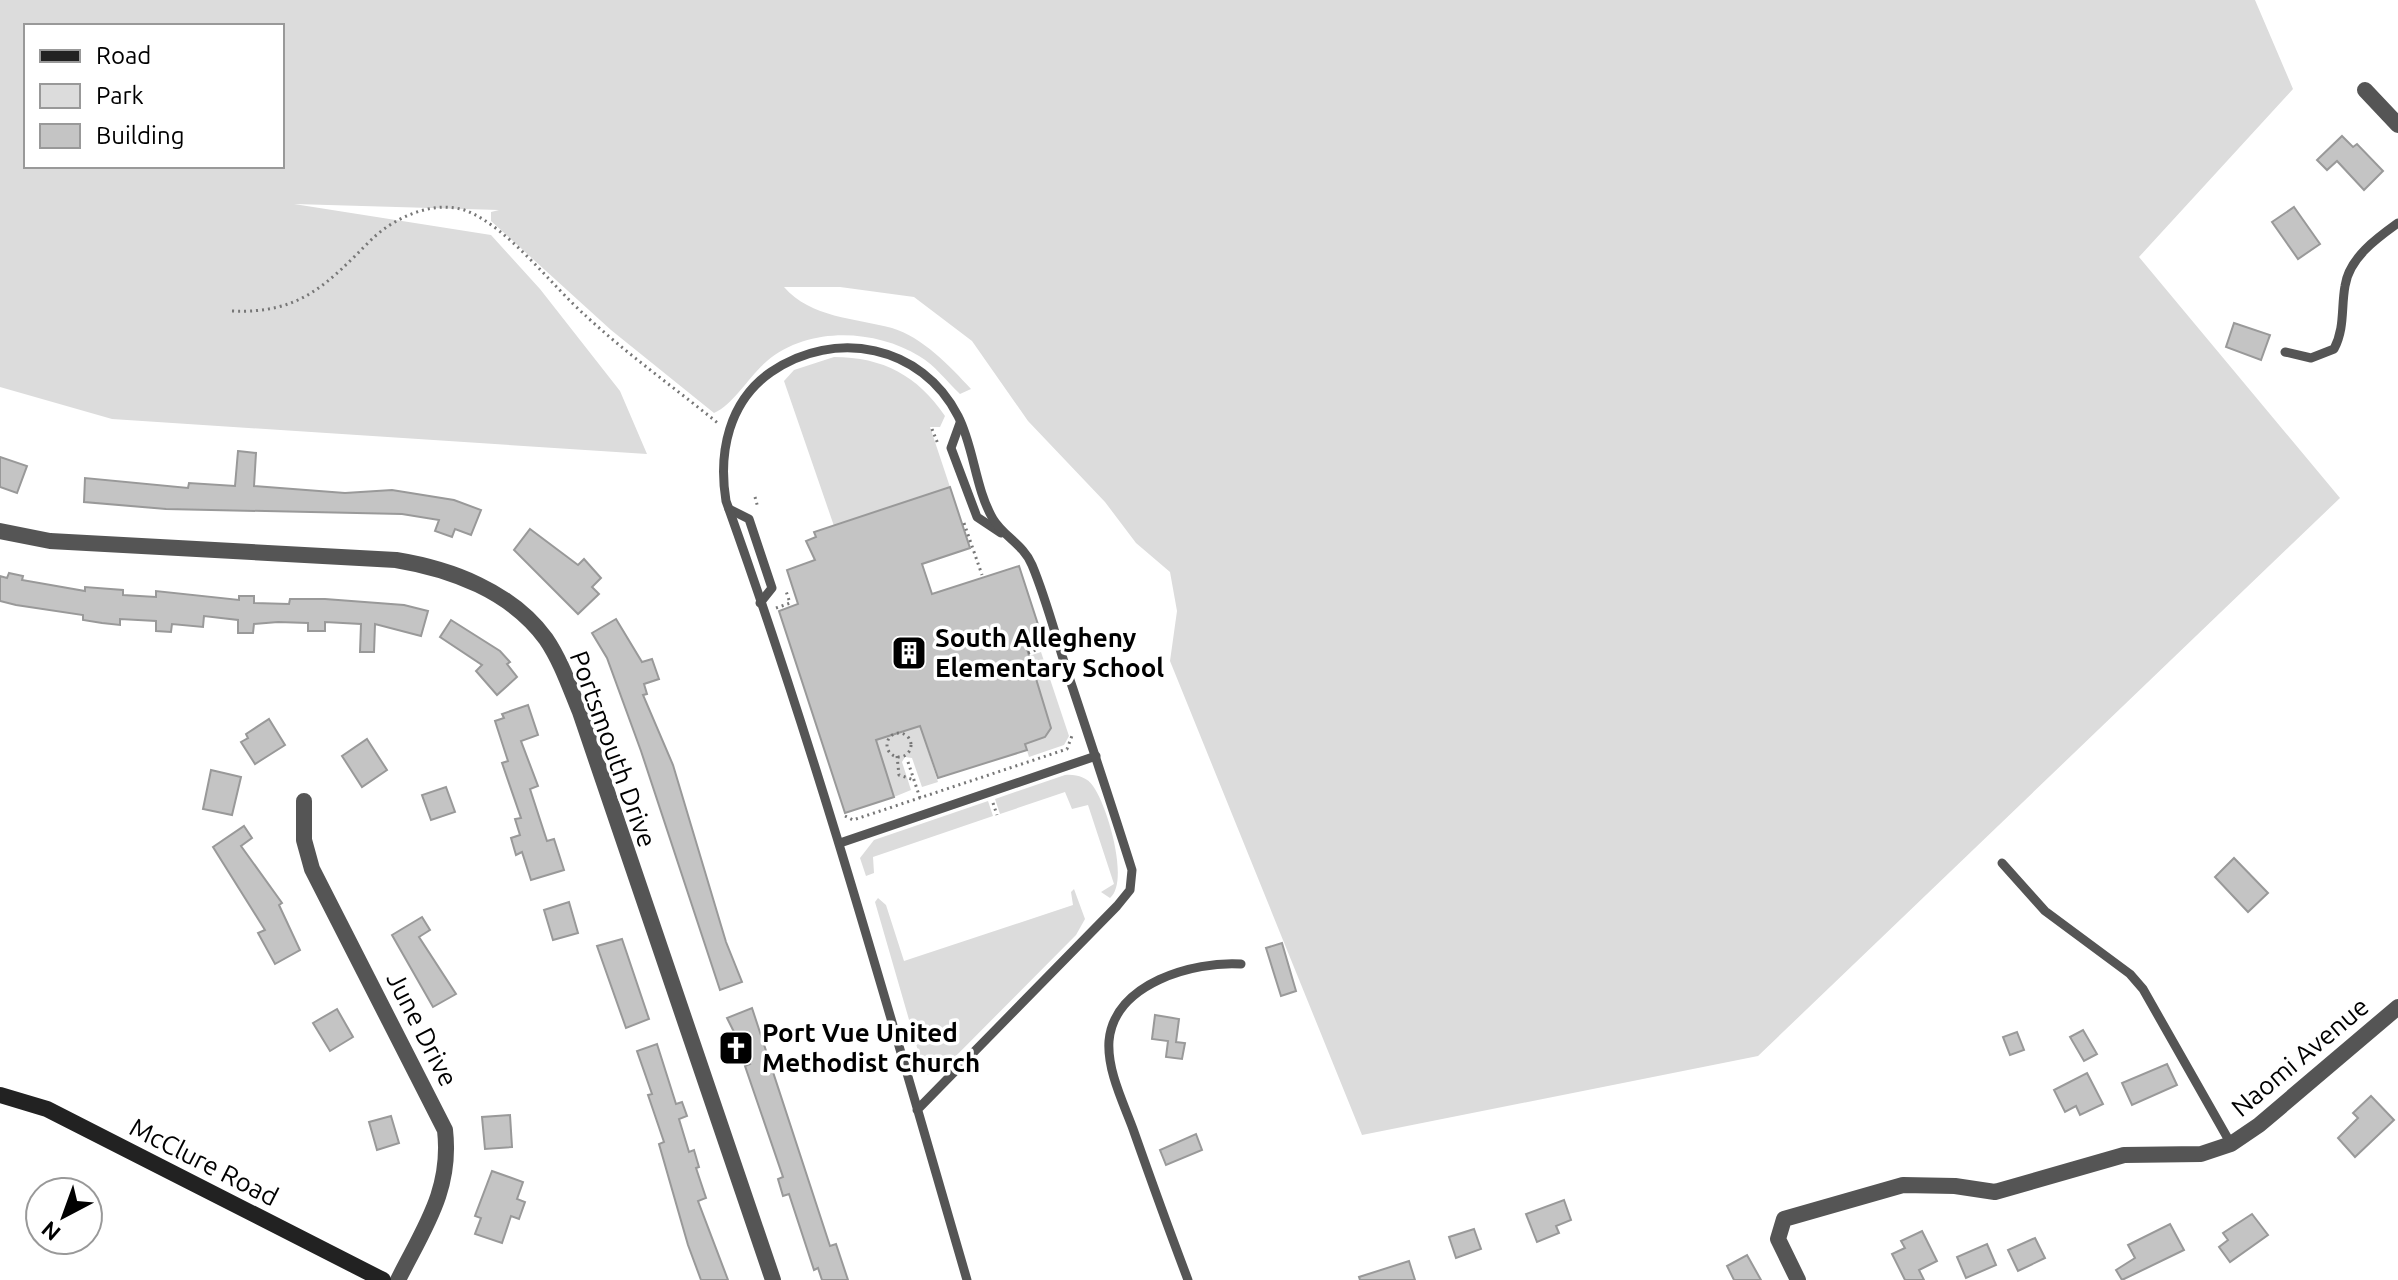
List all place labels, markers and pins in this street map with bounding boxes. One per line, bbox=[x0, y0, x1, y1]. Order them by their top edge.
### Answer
place label: South Allegheny Elementary School bbox=[935, 623, 1164, 682]
building icon: South Allegheny Elementary School bbox=[890, 634, 928, 672]
place label: Port Vue United Methodist Church bbox=[762, 1018, 980, 1077]
church icon: Port Vue United Methodist Church bbox=[717, 1029, 755, 1067]

